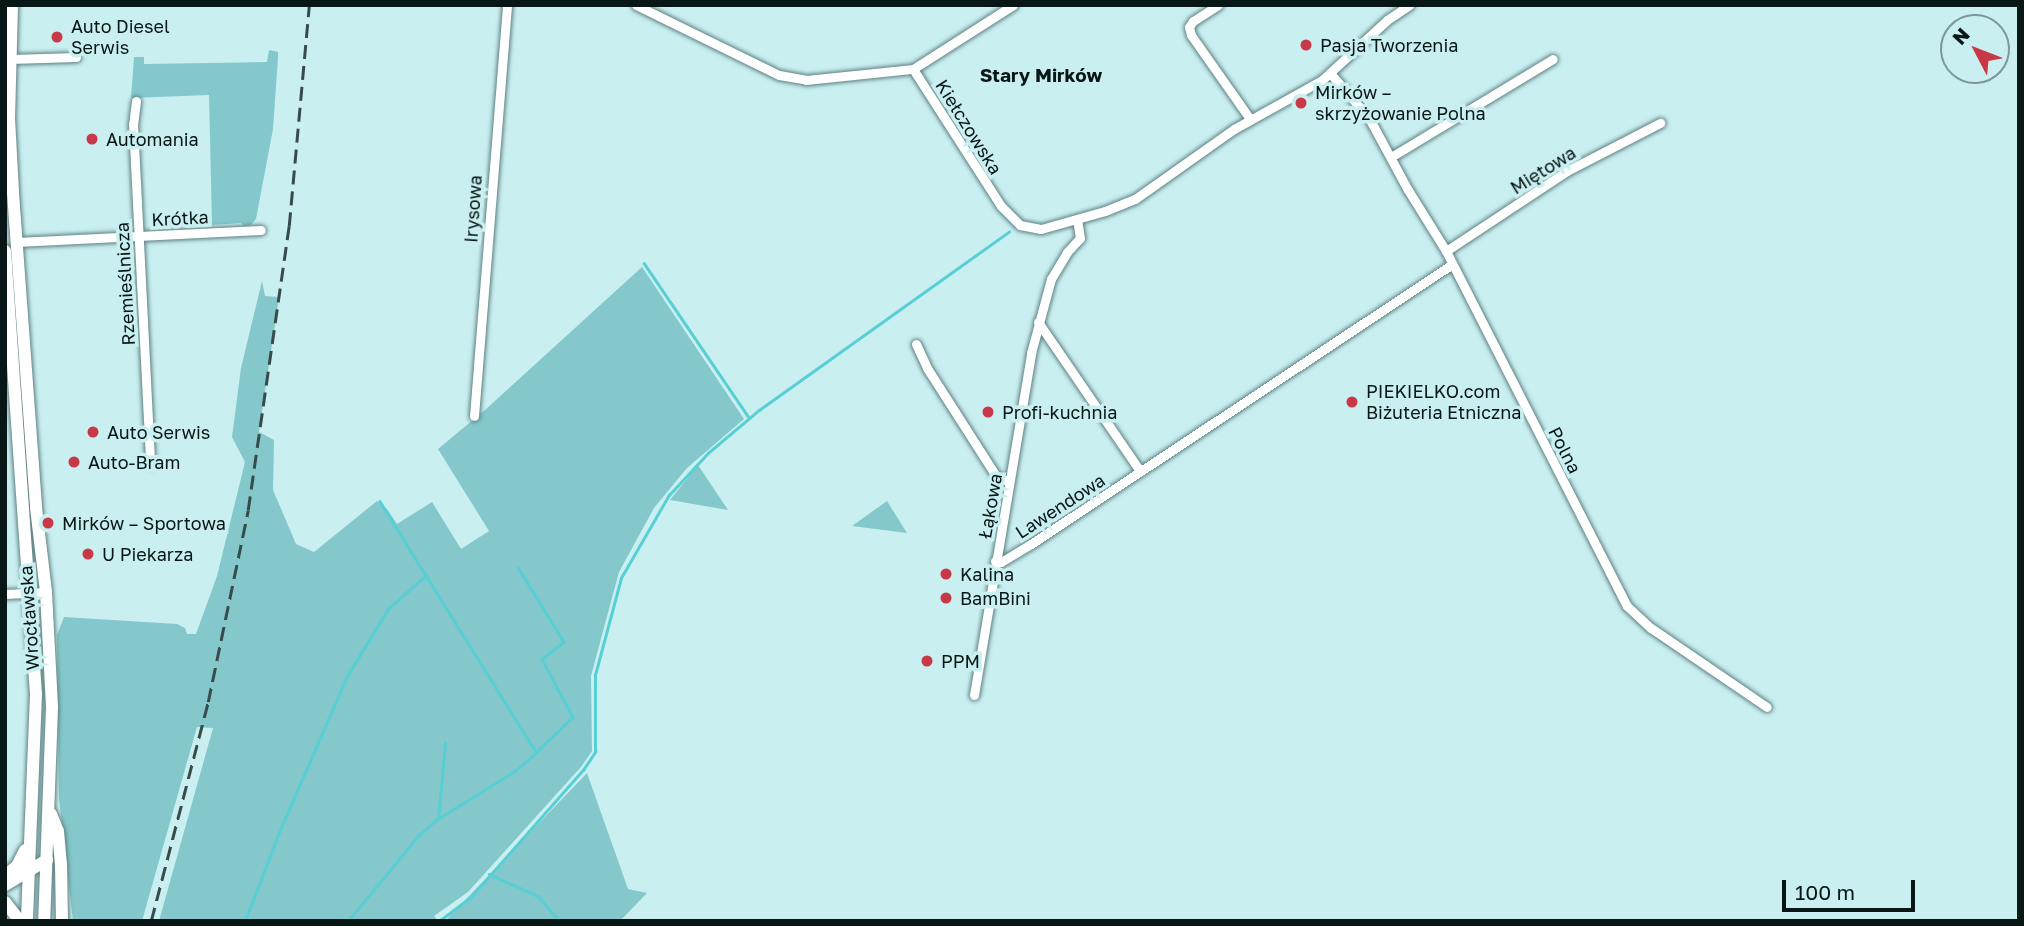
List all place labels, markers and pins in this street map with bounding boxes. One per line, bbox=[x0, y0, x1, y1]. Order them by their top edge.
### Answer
place label: Auto Diesel Serwis bbox=[71, 16, 170, 58]
marker: Auto Diesel Serwis bbox=[49, 29, 65, 45]
place label: Pasja Tworzenia bbox=[1320, 34, 1458, 56]
marker: Pasja Tworzenia bbox=[1298, 37, 1314, 53]
place label: Mirków – skrzyżowanie Polna bbox=[1315, 82, 1486, 124]
marker: Mirków – skrzyżowanie Polna bbox=[1293, 95, 1309, 111]
place label: Automania bbox=[106, 128, 199, 150]
marker: Automania bbox=[84, 131, 100, 147]
place label: PIEKIELKO.com Biżuteria Etniczna bbox=[1366, 381, 1521, 424]
marker: PIEKIELKO.com Biżuteria Etniczna bbox=[1344, 394, 1360, 410]
place label: Profi-kuchnia bbox=[1002, 401, 1117, 423]
marker: Profi-kuchnia bbox=[980, 404, 996, 420]
place label: Auto Serwis bbox=[107, 421, 210, 443]
marker: Auto Serwis bbox=[85, 424, 101, 440]
place label: Auto-Bram bbox=[88, 451, 180, 473]
marker: Auto-Bram bbox=[66, 454, 82, 470]
place label: Mirków – Sportowa bbox=[62, 512, 226, 534]
marker: Mirków – Sportowa bbox=[40, 515, 56, 531]
place label: U Piekarza bbox=[102, 543, 193, 565]
marker: U Piekarza bbox=[80, 546, 96, 562]
place label: Kalina bbox=[960, 563, 1014, 585]
marker: Kalina bbox=[938, 566, 954, 582]
place label: BamBini bbox=[960, 587, 1031, 609]
marker: BamBini bbox=[938, 590, 954, 606]
place label: PPM bbox=[941, 650, 980, 672]
marker: PPM bbox=[919, 653, 935, 669]

